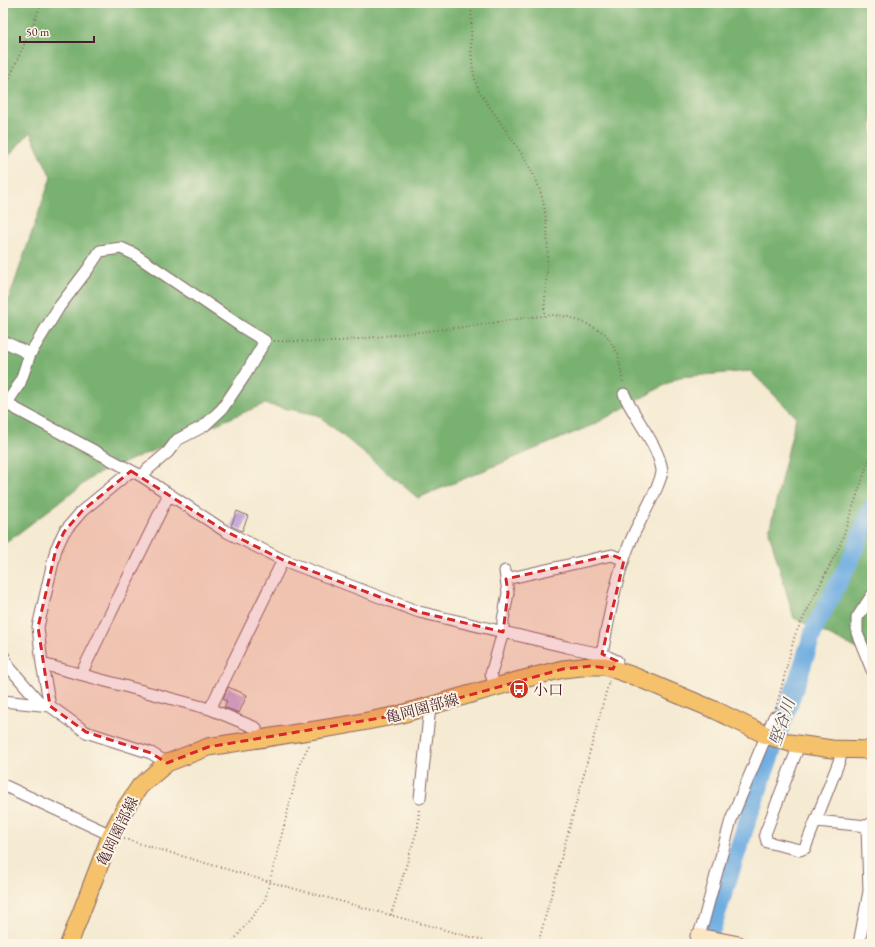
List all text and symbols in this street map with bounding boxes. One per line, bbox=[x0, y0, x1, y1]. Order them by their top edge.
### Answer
scale bar bbox=[20, 18, 94, 44]
text: 50 m bbox=[26, 24, 50, 40]
bus stop icon: 小口 bbox=[508, 678, 530, 700]
place label: 小口 bbox=[533, 680, 563, 699]
street label: 亀岡園部線 bbox=[383, 689, 461, 727]
water label: 堅谷川 bbox=[764, 694, 800, 748]
street label: 亀岡園部線 bbox=[92, 793, 142, 869]

